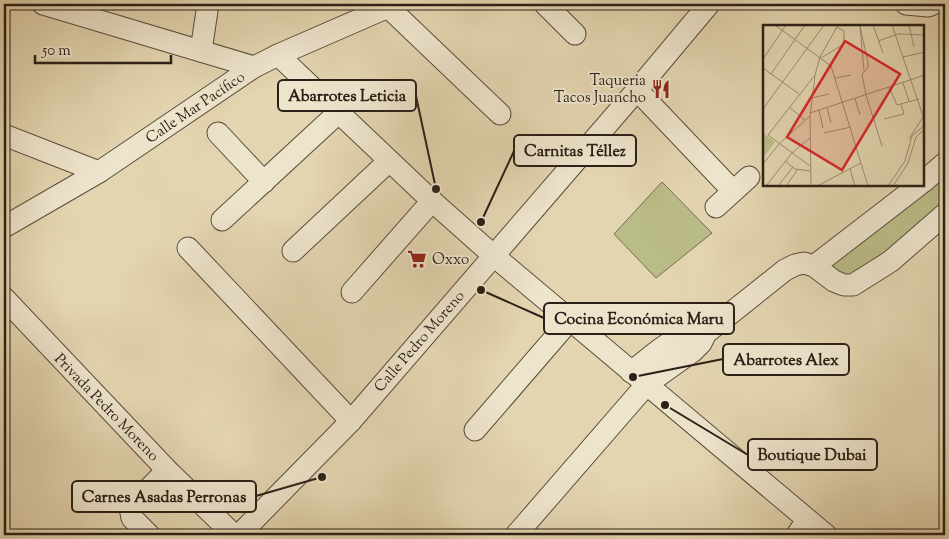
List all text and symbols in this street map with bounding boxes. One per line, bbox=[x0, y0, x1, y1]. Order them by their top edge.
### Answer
inset map bbox=[763, 25, 924, 186]
scale bar bbox=[35, 32, 171, 64]
text: 50 m bbox=[41, 41, 71, 62]
street label: Calle Mar Pacífico bbox=[142, 67, 250, 149]
place label: Taqueria Tacos Juancho bbox=[554, 71, 646, 109]
restaurant icon: Taqueria Tacos Juancho bbox=[650, 78, 672, 100]
callout: Abarrotes Leticia bbox=[278, 80, 416, 111]
text: Abarrotes Leticia bbox=[288, 86, 407, 109]
callout: Carnitas Téllez bbox=[514, 135, 636, 166]
text: Carnitas Téllez bbox=[524, 141, 626, 164]
supermarket icon: Oxxo bbox=[406, 248, 428, 270]
place label: Oxxo bbox=[432, 250, 469, 271]
street label: Calle Pedro Moreno bbox=[370, 287, 470, 397]
callout: Cocina Económica Maru bbox=[544, 303, 734, 334]
text: Cocina Económica Maru bbox=[554, 309, 725, 332]
callout: Abarrotes Alex bbox=[723, 344, 849, 375]
street label: Privada Pedro Moreno bbox=[49, 349, 163, 467]
text: Abarrotes Alex bbox=[733, 350, 839, 373]
callout: Boutique Dubai bbox=[748, 439, 877, 470]
text: Boutique Dubai bbox=[757, 445, 867, 468]
callout: Carnes Asadas Perronas bbox=[72, 481, 256, 512]
text: Carnes Asadas Perronas bbox=[82, 487, 246, 510]

